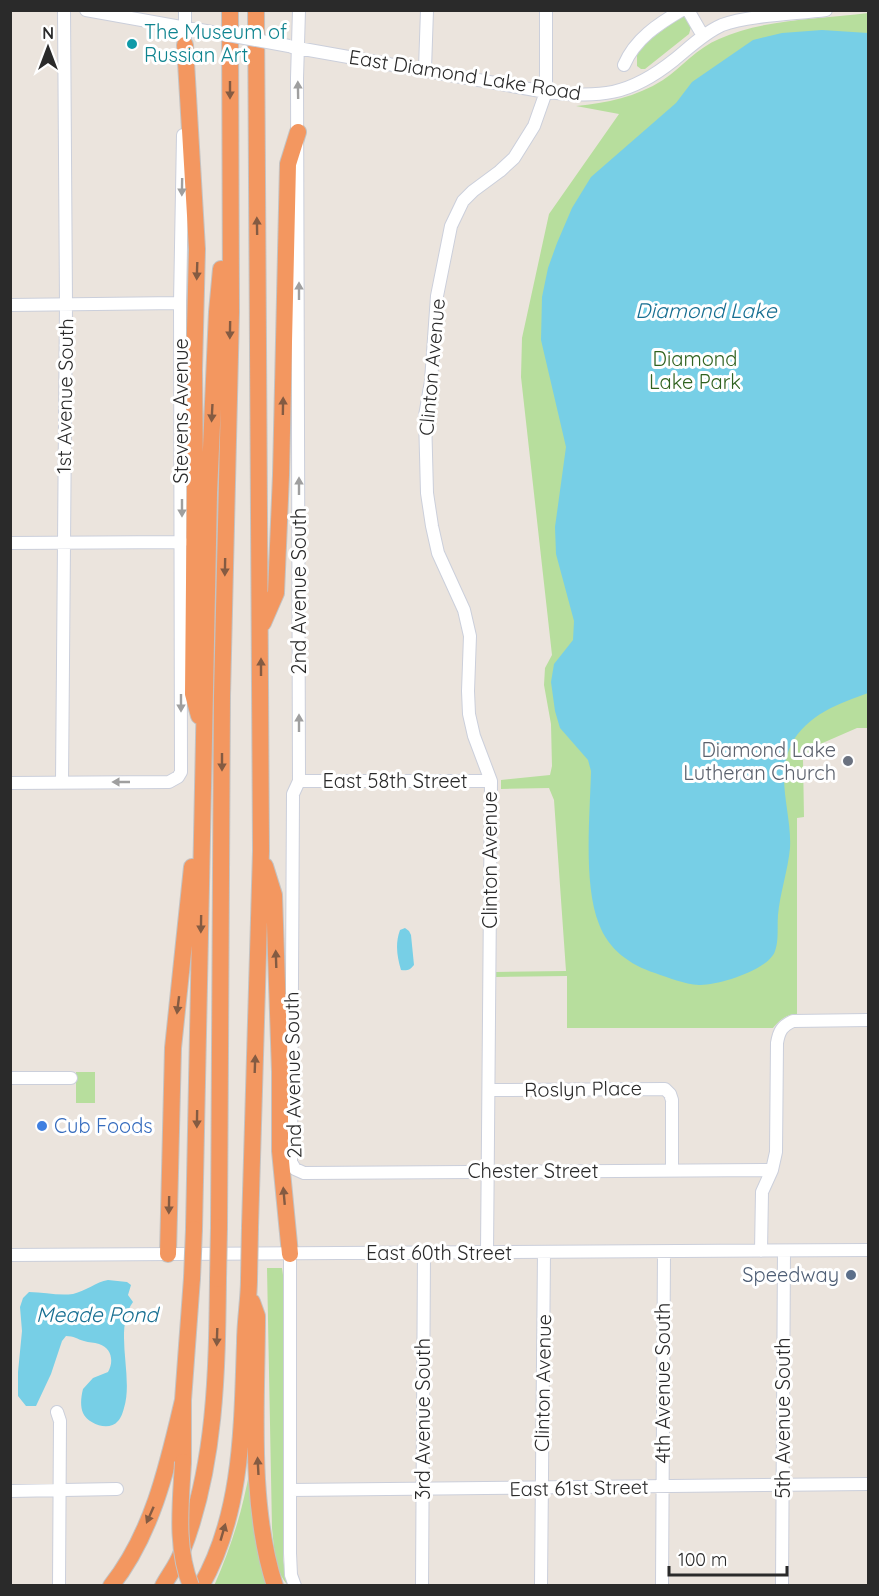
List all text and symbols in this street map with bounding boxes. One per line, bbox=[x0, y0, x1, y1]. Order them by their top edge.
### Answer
north arrow bbox=[18, 18, 78, 78]
place label: The Museum of Russian Art bbox=[144, 19, 287, 67]
text: N bbox=[42, 23, 54, 43]
marker: The Museum of Russian Art bbox=[125, 37, 139, 51]
street label: East Diamond Lake Road bbox=[347, 44, 583, 105]
one-way arrow bbox=[225, 80, 235, 99]
one-way arrow bbox=[293, 80, 302, 99]
one-way arrow bbox=[178, 178, 187, 197]
one-way arrow bbox=[253, 216, 262, 235]
one-way arrow bbox=[192, 261, 201, 280]
one-way arrow bbox=[294, 281, 304, 300]
street label: Clinton Avenue bbox=[413, 297, 450, 437]
water label: Diamond Lake bbox=[635, 297, 778, 323]
street label: 1st Avenue South bbox=[51, 318, 78, 474]
one-way arrow bbox=[225, 321, 235, 340]
street label: Stevens Avenue bbox=[168, 338, 193, 484]
park label: Diamond Lake Park bbox=[649, 346, 741, 394]
one-way arrow bbox=[278, 397, 287, 416]
one-way arrow bbox=[208, 404, 217, 423]
one-way arrow bbox=[294, 476, 304, 495]
one-way arrow bbox=[177, 499, 187, 518]
street label: 2nd Avenue South bbox=[286, 508, 311, 674]
one-way arrow bbox=[220, 557, 230, 576]
one-way arrow bbox=[256, 657, 266, 676]
one-way arrow bbox=[176, 694, 186, 713]
one-way arrow bbox=[294, 713, 304, 732]
place label: Diamond Lake Lutheran Church bbox=[683, 737, 836, 785]
one-way arrow bbox=[217, 752, 227, 771]
marker: Diamond Lake Lutheran Church bbox=[841, 754, 855, 768]
street label: East 58th Street bbox=[322, 768, 468, 793]
one-way arrow bbox=[111, 777, 130, 787]
street label: Clinton Avenue bbox=[477, 791, 502, 929]
one-way arrow bbox=[196, 915, 206, 934]
one-way arrow bbox=[271, 950, 280, 969]
street label: 2nd Avenue South bbox=[279, 991, 306, 1159]
one-way arrow bbox=[174, 996, 183, 1015]
one-way arrow bbox=[250, 1054, 259, 1073]
street label: Roslyn Place bbox=[524, 1075, 642, 1102]
one-way arrow bbox=[192, 1109, 202, 1128]
place label: Cub Foods bbox=[54, 1113, 153, 1138]
marker: Cub Foods bbox=[35, 1119, 49, 1133]
street label: Chester Street bbox=[468, 1158, 599, 1183]
one-way arrow bbox=[279, 1186, 289, 1205]
one-way arrow bbox=[164, 1196, 174, 1215]
street label: East 60th Street bbox=[366, 1240, 512, 1265]
place label: Speedway bbox=[742, 1262, 839, 1287]
marker: Speedway bbox=[844, 1268, 858, 1282]
water label: Meade Pond bbox=[36, 1301, 160, 1327]
street label: 4th Avenue South bbox=[650, 1303, 675, 1463]
street label: Clinton Avenue bbox=[529, 1314, 556, 1452]
one-way arrow bbox=[212, 1328, 222, 1347]
street label: 5th Avenue South bbox=[770, 1337, 795, 1499]
street label: 3rd Avenue South bbox=[410, 1338, 435, 1500]
one-way arrow bbox=[253, 1456, 262, 1475]
street label: East 61st Street bbox=[509, 1474, 649, 1501]
one-way arrow bbox=[146, 1507, 155, 1524]
one-way arrow bbox=[219, 1522, 228, 1540]
scale bar bbox=[669, 1539, 788, 1577]
text: 100 m bbox=[678, 1548, 727, 1571]

